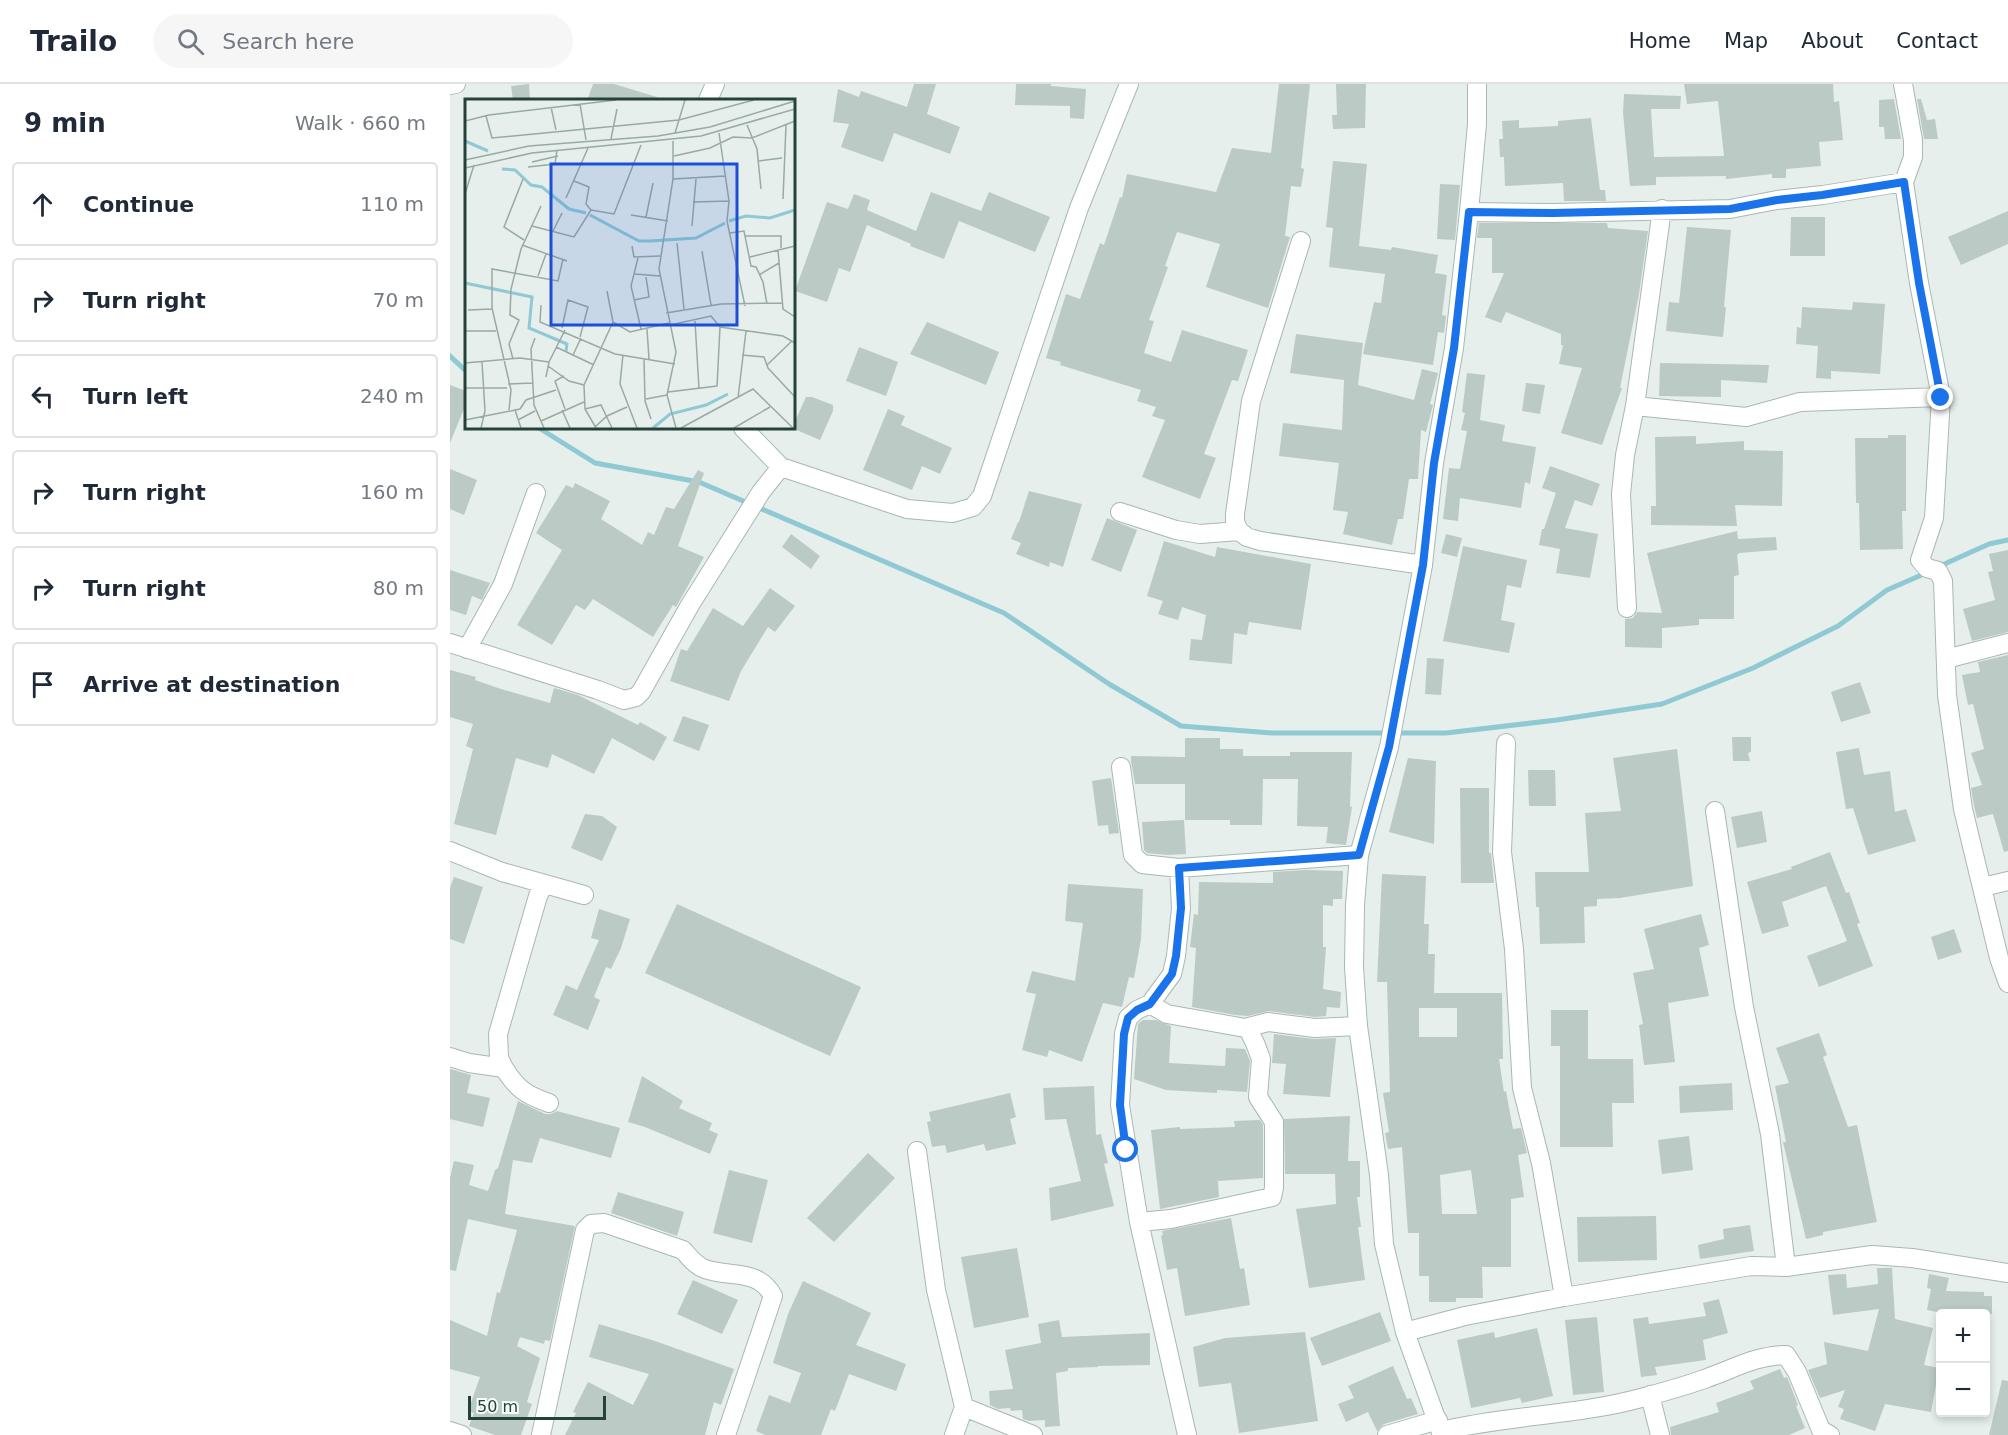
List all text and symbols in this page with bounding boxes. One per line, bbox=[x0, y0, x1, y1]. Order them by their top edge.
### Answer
search box bbox=[153, 14, 573, 68]
text: Trailo bbox=[30, 25, 117, 58]
icon: search bbox=[174, 25, 207, 58]
text: Search here bbox=[222, 29, 354, 54]
text: Home bbox=[1629, 29, 1691, 53]
text: Map bbox=[1724, 29, 1768, 53]
text: About bbox=[1801, 29, 1863, 53]
text: Contact bbox=[1896, 29, 1978, 53]
inset map bbox=[465, 99, 795, 429]
text: 9 min bbox=[24, 108, 106, 138]
text: Walk · 660 m bbox=[295, 111, 426, 135]
icon: ahead bbox=[26, 188, 59, 221]
text: Continue bbox=[83, 192, 194, 217]
text: 110 m bbox=[360, 192, 424, 216]
icon: right bbox=[26, 284, 59, 317]
text: Turn right bbox=[83, 288, 206, 313]
text: 70 m bbox=[373, 288, 424, 312]
icon: left bbox=[26, 380, 59, 413]
text: Turn left bbox=[83, 384, 188, 409]
text: 240 m bbox=[360, 384, 424, 408]
route end bbox=[1927, 384, 1953, 410]
icon: right bbox=[26, 476, 59, 509]
text: Turn right bbox=[83, 480, 206, 505]
text: 160 m bbox=[360, 480, 424, 504]
icon: right bbox=[26, 572, 59, 605]
text: Turn right bbox=[83, 576, 206, 601]
text: 80 m bbox=[373, 576, 424, 600]
icon: arrive bbox=[26, 668, 59, 701]
text: Arrive at destination bbox=[83, 672, 340, 697]
route start bbox=[1112, 1136, 1138, 1162]
map controls bbox=[1936, 1309, 1990, 1417]
button: + bbox=[1936, 1309, 1990, 1363]
button: − bbox=[1936, 1363, 1990, 1417]
scale bar bbox=[468, 1393, 606, 1420]
text: 50 m bbox=[477, 1397, 518, 1416]

